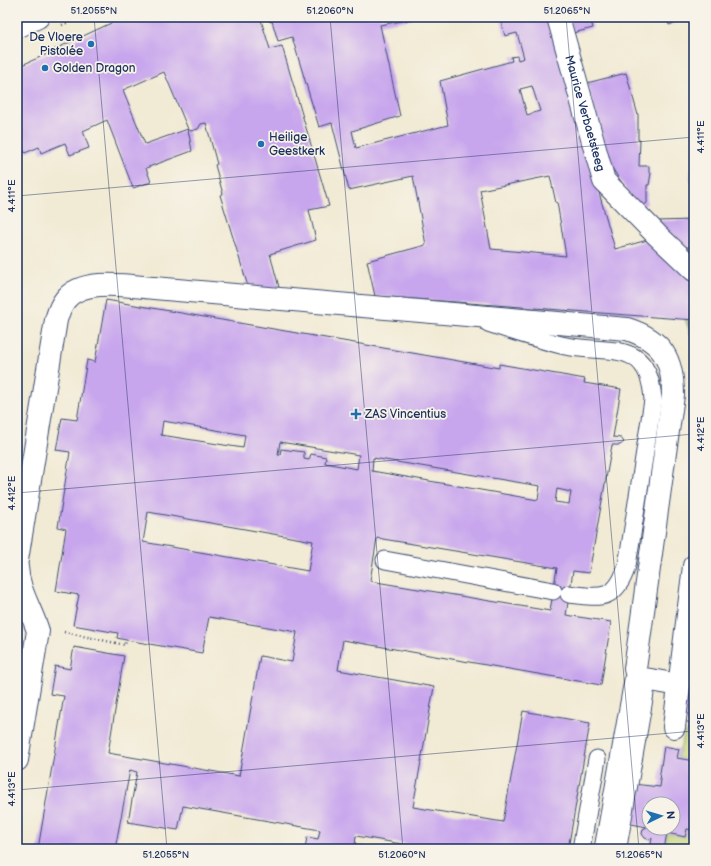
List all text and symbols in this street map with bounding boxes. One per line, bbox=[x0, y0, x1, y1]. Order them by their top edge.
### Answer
text: 51.2055°N bbox=[71, 5, 117, 17]
text: 51.2060°N bbox=[306, 5, 354, 17]
text: 51.2065°N bbox=[543, 5, 591, 17]
place label: De Vloere Pistolée bbox=[29, 30, 83, 59]
marker: De Vloere Pistolée bbox=[86, 39, 96, 49]
street label: Maurice Verbaetsteeg bbox=[561, 54, 608, 173]
place label: Golden Dragon bbox=[53, 61, 136, 76]
marker: Golden Dragon bbox=[40, 63, 50, 73]
text: 4.411°E bbox=[695, 120, 707, 154]
place label: Heilige Geestkerk bbox=[269, 130, 325, 159]
marker: Heilige Geestkerk bbox=[256, 139, 266, 149]
text: 4.411°E bbox=[6, 179, 18, 213]
place label: ZAS Vincentius bbox=[364, 407, 446, 422]
marker: ZAS Vincentius bbox=[350, 408, 362, 420]
text: 4.412°E bbox=[695, 416, 707, 451]
text: 4.412°E bbox=[6, 475, 18, 510]
text: 4.413°E bbox=[695, 713, 707, 749]
text: 4.413°E bbox=[6, 771, 18, 807]
north arrow bbox=[641, 796, 681, 836]
text: N bbox=[664, 810, 677, 820]
text: 51.2055°N bbox=[143, 849, 189, 861]
text: 51.2060°N bbox=[378, 849, 426, 861]
text: 51.2065°N bbox=[615, 849, 663, 861]

